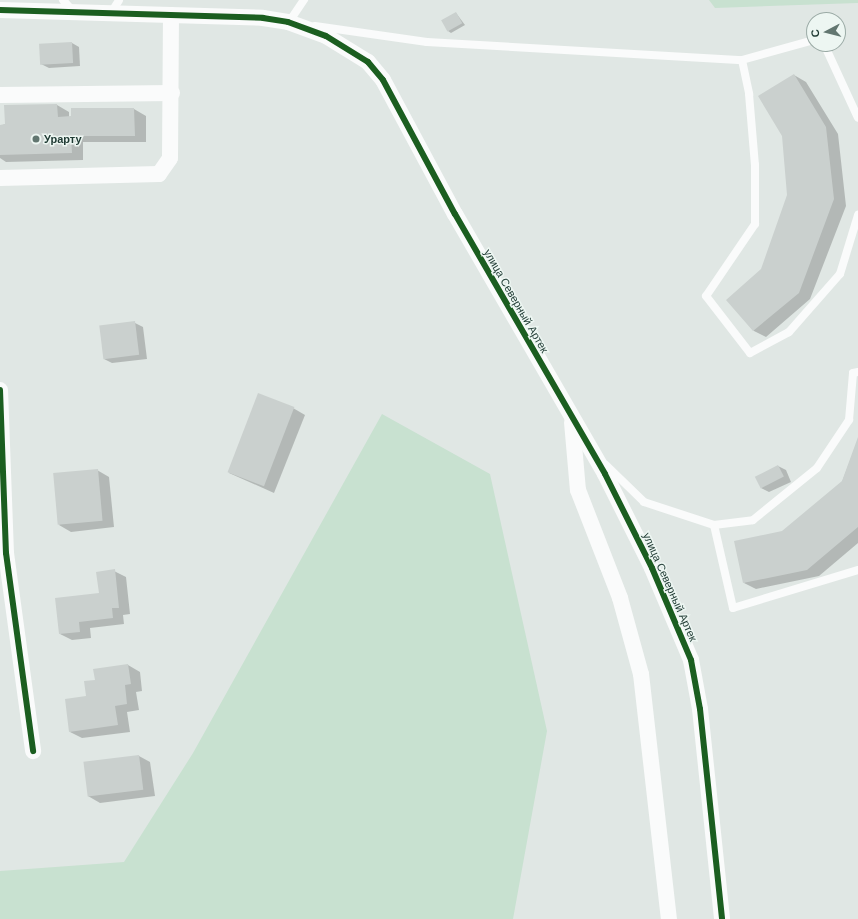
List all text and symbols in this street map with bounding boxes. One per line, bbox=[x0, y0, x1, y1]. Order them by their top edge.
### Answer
north arrow bbox=[806, 12, 846, 52]
text: С bbox=[809, 29, 822, 38]
place label: Урарту bbox=[44, 132, 82, 146]
marker: Урарту bbox=[31, 134, 41, 144]
street label: улица Северный Артек bbox=[481, 247, 551, 355]
street label: улица Северный Артек bbox=[640, 531, 700, 643]

